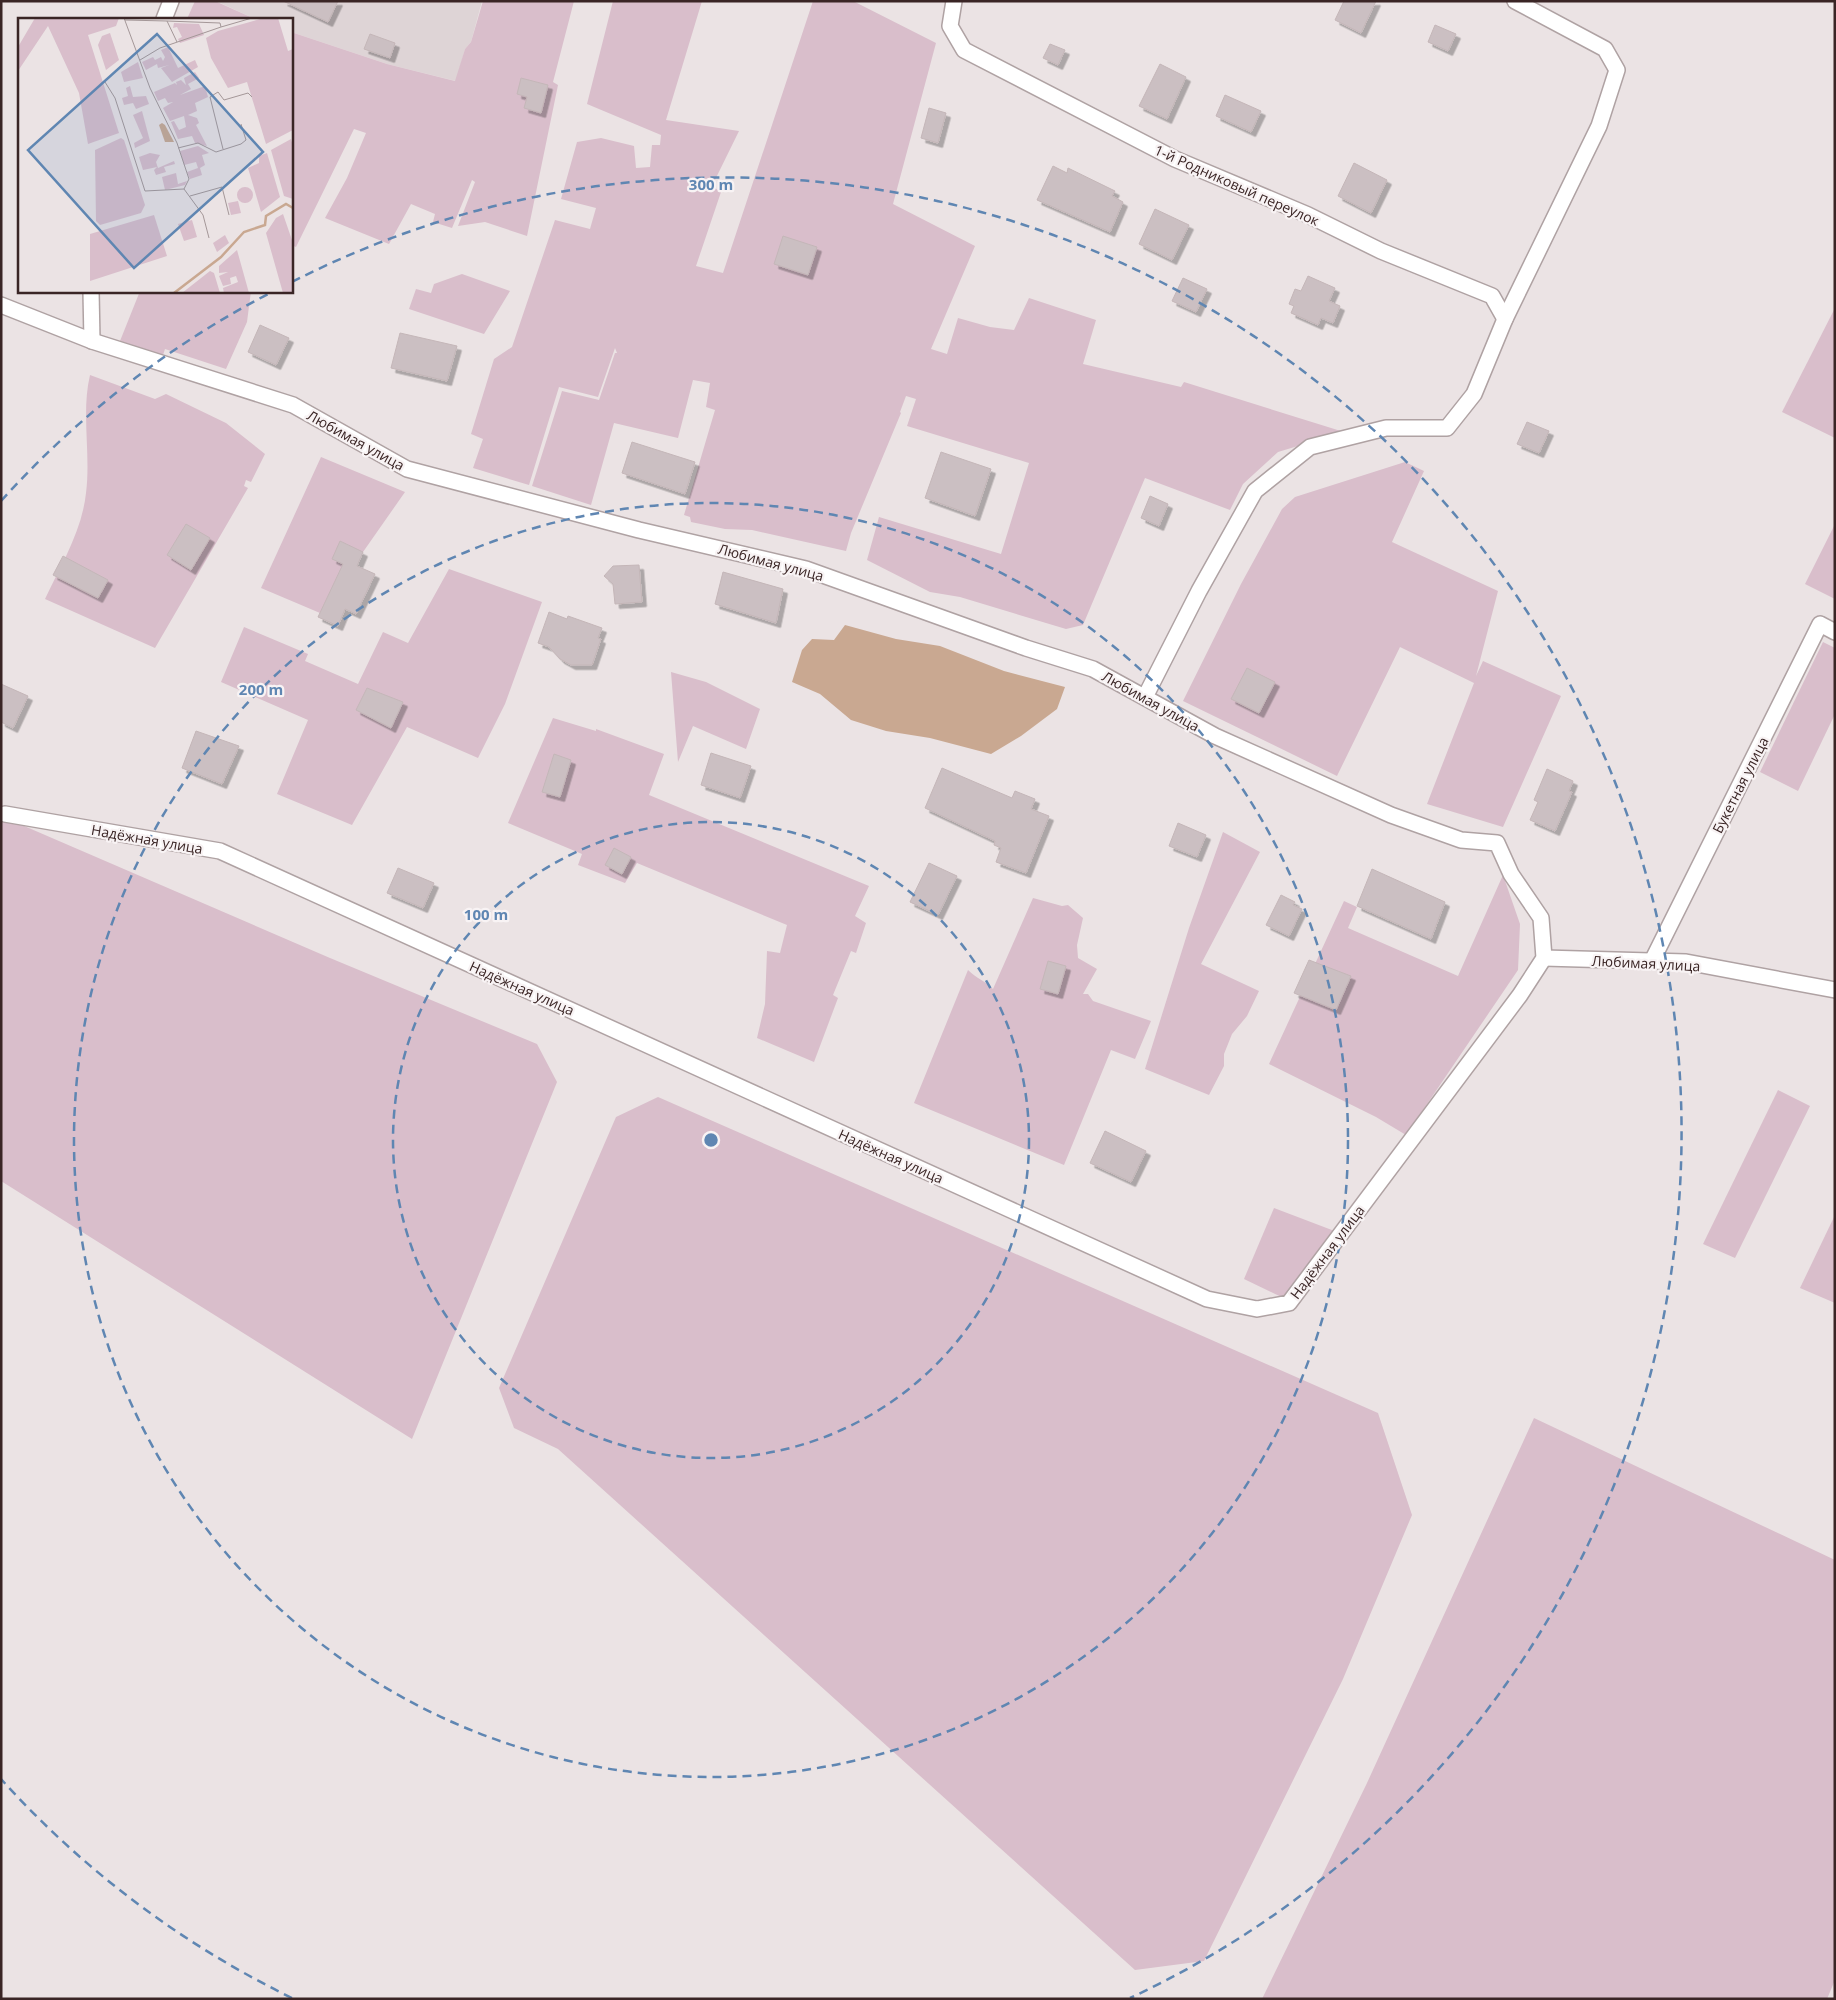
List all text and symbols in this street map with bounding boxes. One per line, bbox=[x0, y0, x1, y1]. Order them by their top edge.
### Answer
inset map bbox=[18, 18, 292, 292]
street label: 1-й Родниковый переулок bbox=[1152, 140, 1323, 230]
text: 300 m bbox=[689, 174, 733, 194]
street label: Любимая улица bbox=[304, 405, 408, 475]
street label: Любимая улица bbox=[716, 539, 826, 585]
street label: Любимая улица bbox=[1099, 666, 1203, 736]
text: 200 m bbox=[239, 679, 283, 699]
street label: Букетная улица bbox=[1708, 734, 1772, 836]
street label: Надёжная улица bbox=[90, 820, 204, 858]
text: 100 m bbox=[464, 904, 508, 924]
street label: Любимая улица bbox=[1591, 951, 1701, 975]
street label: Надёжная улица bbox=[467, 956, 577, 1020]
street label: Надёжная улица bbox=[836, 1124, 946, 1188]
centre of rings bbox=[702, 1131, 720, 1149]
street label: Надёжная улица bbox=[1285, 1201, 1369, 1303]

